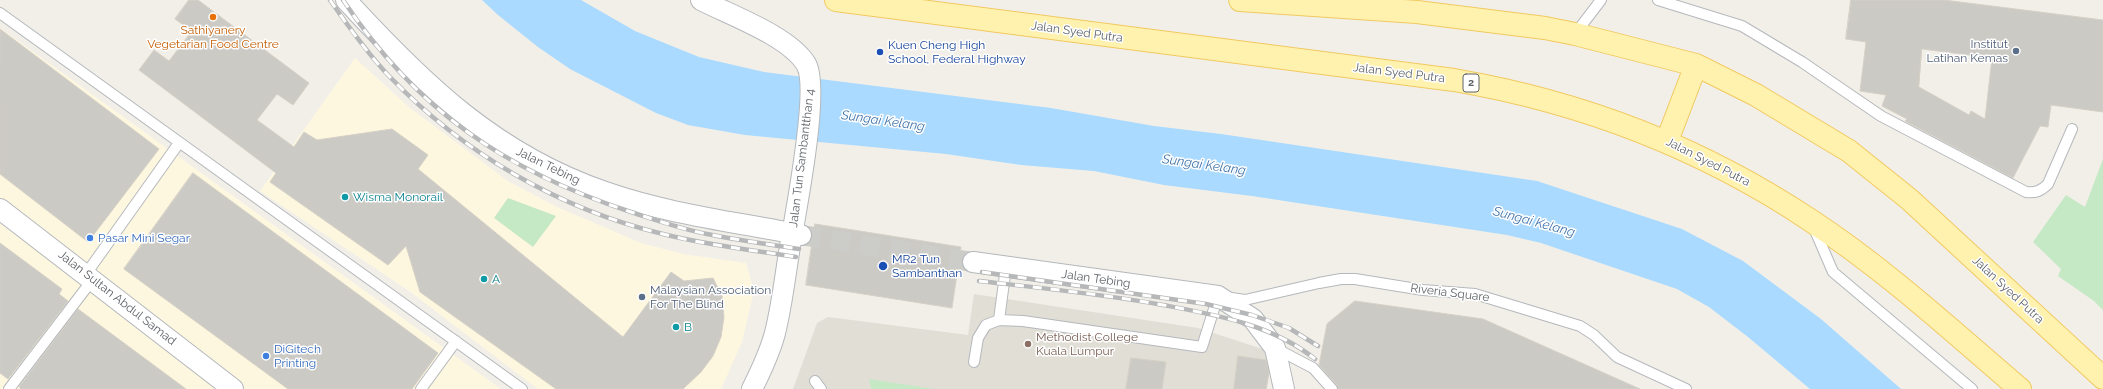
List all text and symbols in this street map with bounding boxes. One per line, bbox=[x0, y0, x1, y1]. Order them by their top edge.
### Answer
marker: Sathiyanery Vegetarian Food Centre bbox=[208, 12, 218, 22]
street label: Jalan Syed Putra bbox=[1030, 18, 1124, 46]
place label: Sathiyanery Vegetarian Food Centre bbox=[147, 23, 279, 51]
place label: Institut Latihan Kemas bbox=[1927, 37, 2008, 65]
place label: Kuen Cheng High School, Federal Highway bbox=[888, 38, 1026, 66]
marker: Institut Latihan Kemas bbox=[2011, 46, 2021, 56]
marker: Kuen Cheng High School, Federal Highway bbox=[875, 47, 885, 57]
street label: Jalan Syed Putra bbox=[1352, 60, 1446, 86]
road number: 2 bbox=[1463, 74, 1479, 92]
street label: Jalan Tun Sambantthan 4 bbox=[786, 88, 818, 228]
water label: Sungai Kelang bbox=[840, 107, 926, 135]
street label: Jalan Syed Putra bbox=[1664, 135, 1752, 189]
street label: Jalan Tebing bbox=[514, 144, 582, 188]
water label: Sungai Kelang bbox=[1161, 151, 1247, 179]
place label: Wisma Monorail bbox=[353, 190, 443, 204]
marker: Wisma Monorail bbox=[340, 192, 350, 202]
water label: Sungai Kelang bbox=[1491, 204, 1577, 240]
place label: Pasar Mini Segar bbox=[98, 231, 190, 245]
marker: Pasar Mini Segar bbox=[85, 233, 95, 243]
street label: Jalan Sultan Abdul Samad bbox=[55, 247, 179, 349]
place label: MR2 Tun Sambanthan bbox=[892, 252, 962, 280]
street label: Jalan Syed Putra bbox=[1969, 253, 2047, 327]
marker: MR2 Tun Sambanthan bbox=[877, 260, 889, 272]
street label: Jalan Tebing bbox=[1061, 267, 1131, 291]
place label: A bbox=[492, 272, 500, 286]
marker: A bbox=[479, 274, 489, 284]
street label: Riveria Square bbox=[1410, 281, 1490, 305]
place label: Malaysian Association For The Blind bbox=[650, 283, 771, 311]
marker: Malaysian Association For The Blind bbox=[637, 292, 647, 302]
place label: B bbox=[684, 320, 692, 334]
marker: B bbox=[671, 322, 681, 332]
place label: Methodist College Kuala Lumpur bbox=[1036, 330, 1138, 358]
marker: Methodist College Kuala Lumpur bbox=[1023, 339, 1033, 349]
place label: DiGitech Printing bbox=[274, 342, 321, 370]
marker: DiGitech Printing bbox=[261, 351, 271, 361]

